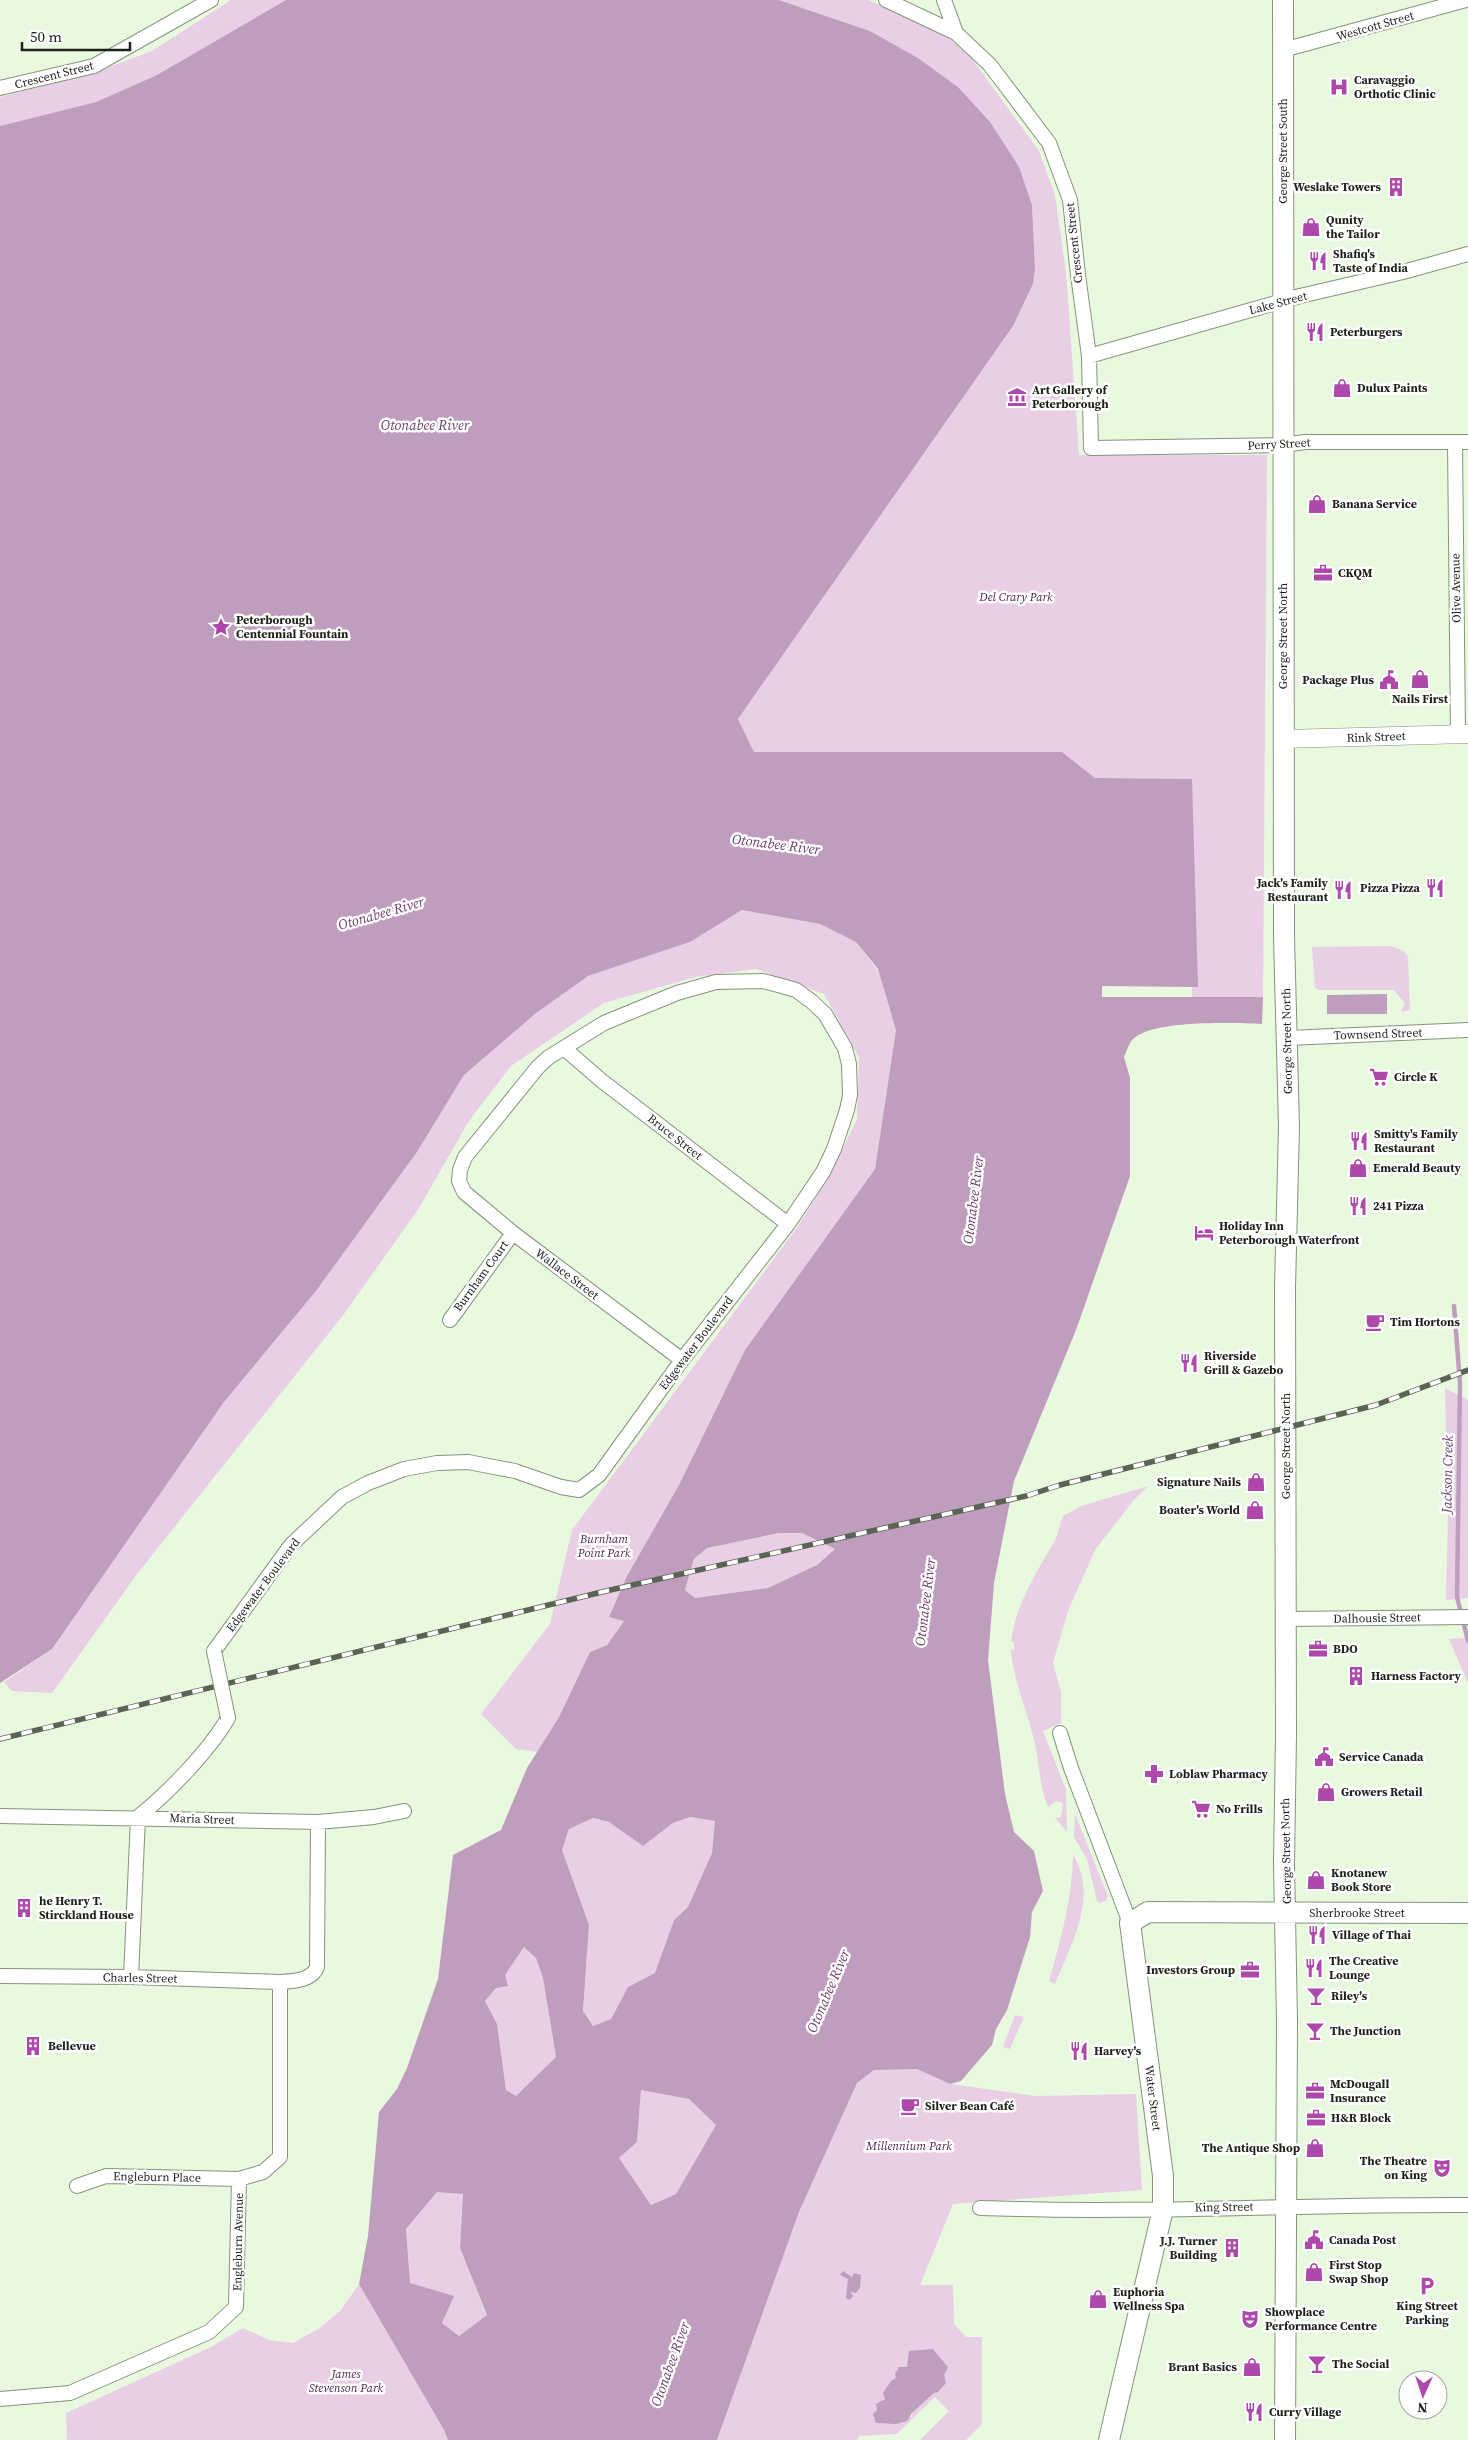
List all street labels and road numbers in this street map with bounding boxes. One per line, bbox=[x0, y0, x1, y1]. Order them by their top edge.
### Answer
street label: Westcott Street bbox=[1334, 7, 1416, 45]
street label: Crescent Street bbox=[13, 57, 95, 93]
street label: George Street South bbox=[1275, 98, 1291, 204]
street label: Crescent Street bbox=[1062, 202, 1086, 284]
street label: Lake Street bbox=[1247, 288, 1309, 318]
street label: Perry Street bbox=[1247, 434, 1311, 454]
street label: Olive Avenue bbox=[1447, 553, 1465, 623]
street label: George Street North bbox=[1275, 583, 1291, 689]
street label: Rink Street bbox=[1346, 728, 1406, 746]
street label: George Street North bbox=[1278, 988, 1296, 1094]
street label: Townsend Street bbox=[1333, 1024, 1423, 1044]
street label: Bruce Street bbox=[644, 1111, 706, 1163]
street label: Burnham Court bbox=[450, 1237, 512, 1315]
street label: Wallace Street bbox=[532, 1245, 602, 1303]
street label: Edgewater Boulevard bbox=[656, 1293, 737, 1393]
street label: George Street North bbox=[1278, 1393, 1294, 1499]
street label: Edgewater Boulevard bbox=[223, 1535, 304, 1635]
street label: Dalhousie Street bbox=[1333, 1609, 1421, 1627]
street label: George Street North bbox=[1277, 1798, 1295, 1904]
street label: Maria Street bbox=[169, 1810, 235, 1828]
street label: Sherbrooke Street bbox=[1309, 1905, 1405, 1921]
street label: Charles Street bbox=[103, 1969, 177, 1987]
street label: Water Street bbox=[1141, 2064, 1165, 2132]
street label: Engleburn Place bbox=[113, 2168, 201, 2186]
street label: Engleburn Avenue bbox=[229, 2193, 247, 2291]
street label: King Street bbox=[1194, 2198, 1254, 2216]

